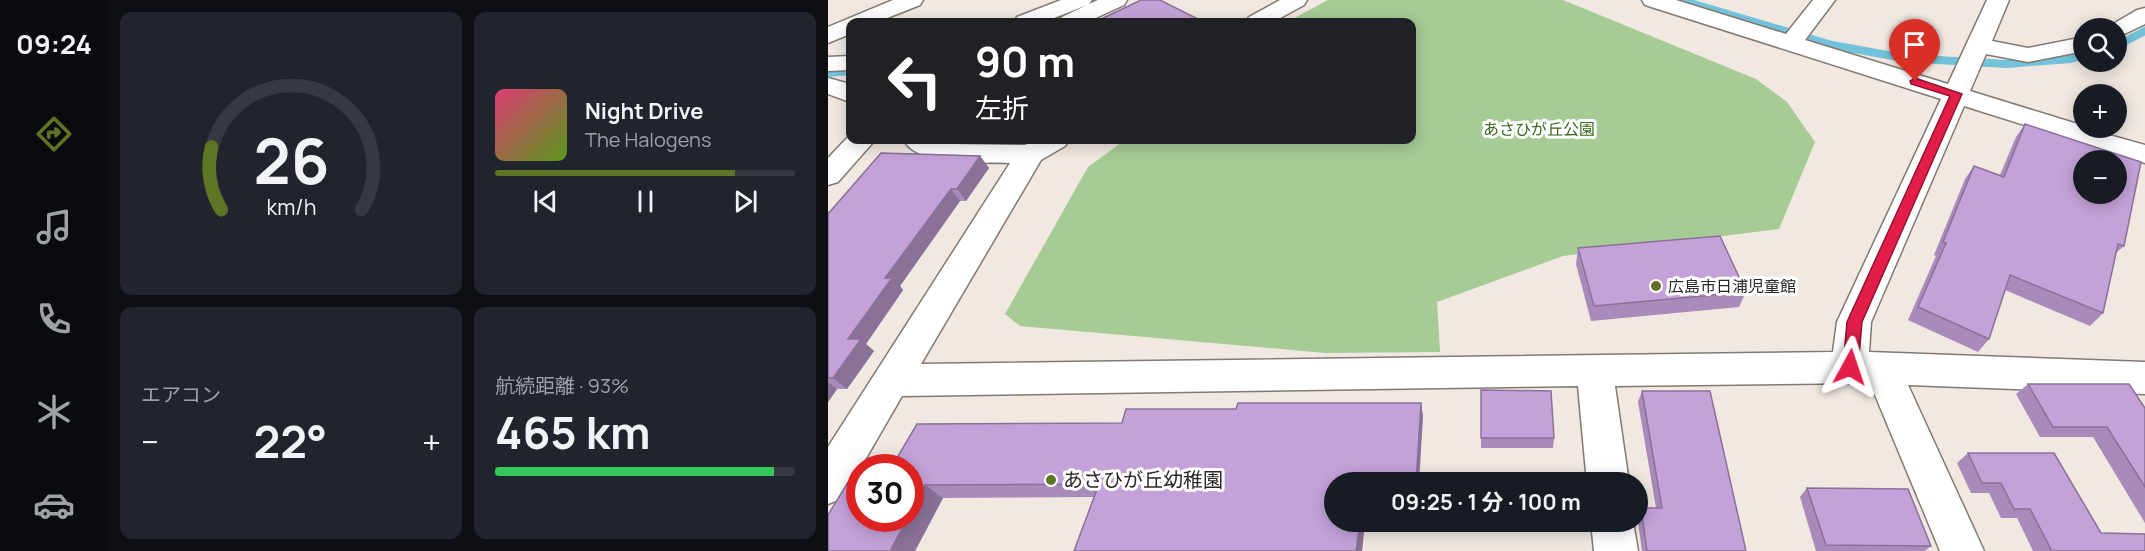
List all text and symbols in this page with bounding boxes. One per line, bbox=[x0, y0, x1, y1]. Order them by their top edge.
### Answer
map controls bbox=[2073, 18, 2127, 204]
button: search bbox=[2073, 18, 2127, 72]
pin bbox=[1889, 19, 1940, 81]
text: 09:24 bbox=[16, 25, 92, 62]
icon: arrive bbox=[1898, 28, 1931, 61]
text: 90 m bbox=[975, 32, 1075, 90]
icon: left bbox=[876, 42, 954, 120]
button: + bbox=[2073, 84, 2127, 138]
text: 左折 bbox=[975, 89, 1029, 126]
text: Night Drive bbox=[585, 96, 704, 126]
icon: directions bbox=[33, 113, 75, 155]
text: 26 bbox=[253, 118, 329, 204]
park label: あさひが丘公園 bbox=[1483, 118, 1595, 140]
text: The Halogens bbox=[585, 126, 711, 153]
button: − bbox=[2073, 150, 2127, 204]
icon: previous bbox=[529, 185, 562, 218]
icon: pause bbox=[629, 185, 662, 218]
icon: next bbox=[729, 185, 762, 218]
text: km/h bbox=[266, 193, 316, 222]
icon: music bbox=[33, 206, 75, 248]
place label: 広島市日浦児童館 bbox=[1668, 275, 1796, 297]
marker: 広島市日浦児童館 bbox=[1649, 279, 1663, 293]
icon: phone bbox=[33, 298, 75, 340]
position arrow bbox=[1818, 335, 1882, 399]
text: 航続距離 · 93% bbox=[495, 372, 629, 399]
text: エアコン bbox=[141, 381, 221, 408]
icon: climate bbox=[33, 391, 75, 433]
text: 465 km bbox=[495, 401, 650, 463]
text: 22° bbox=[253, 410, 327, 472]
text: − bbox=[141, 419, 159, 464]
text: + bbox=[422, 419, 441, 464]
speed limit sign: 30 bbox=[846, 454, 924, 532]
place label: あさひが丘幼稚園 bbox=[1063, 466, 1223, 493]
marker: あさひが丘幼稚園 bbox=[1044, 473, 1058, 487]
icon: car bbox=[33, 484, 75, 526]
text: 09:25 · 1 分 · 100 m bbox=[1391, 487, 1581, 517]

